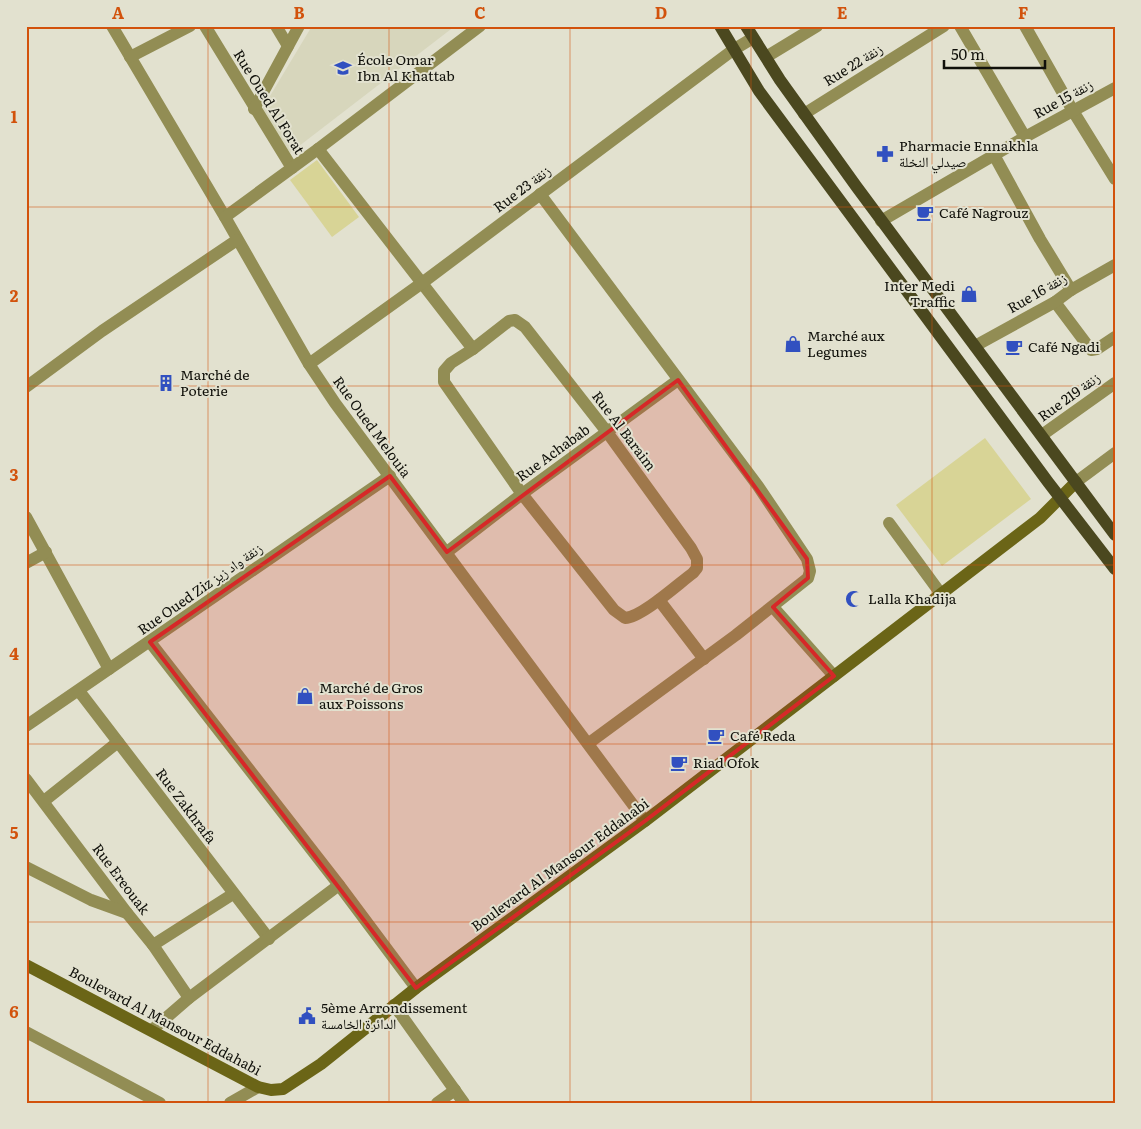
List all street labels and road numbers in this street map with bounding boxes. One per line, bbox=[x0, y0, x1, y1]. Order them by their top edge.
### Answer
street label: Rue 22 زنقة bbox=[819, 38, 886, 90]
street label: Rue Oued Al Forat bbox=[230, 45, 310, 158]
street label: Rue 15 زنقة bbox=[1029, 74, 1096, 123]
street label: Rue 23 زنقة bbox=[489, 160, 554, 216]
street label: Rue 16 زنقة bbox=[1003, 267, 1070, 317]
street label: Rue 219 زنقة bbox=[1033, 367, 1104, 426]
street label: Rue Oued Melouia bbox=[329, 372, 417, 482]
street label: Rue Al Baraim bbox=[588, 386, 662, 475]
street label: Rue Achabab bbox=[512, 419, 593, 486]
street label: Rue Oued Ziz زنقة واد زيز bbox=[133, 537, 266, 639]
street label: Rue Zakhrafa bbox=[152, 763, 222, 848]
street label: Boulevard Al Mansour Eddahabi bbox=[467, 793, 653, 935]
street label: Rue Ereouak bbox=[88, 839, 155, 918]
street label: Boulevard Al Mansour Eddahabi bbox=[66, 961, 265, 1080]

